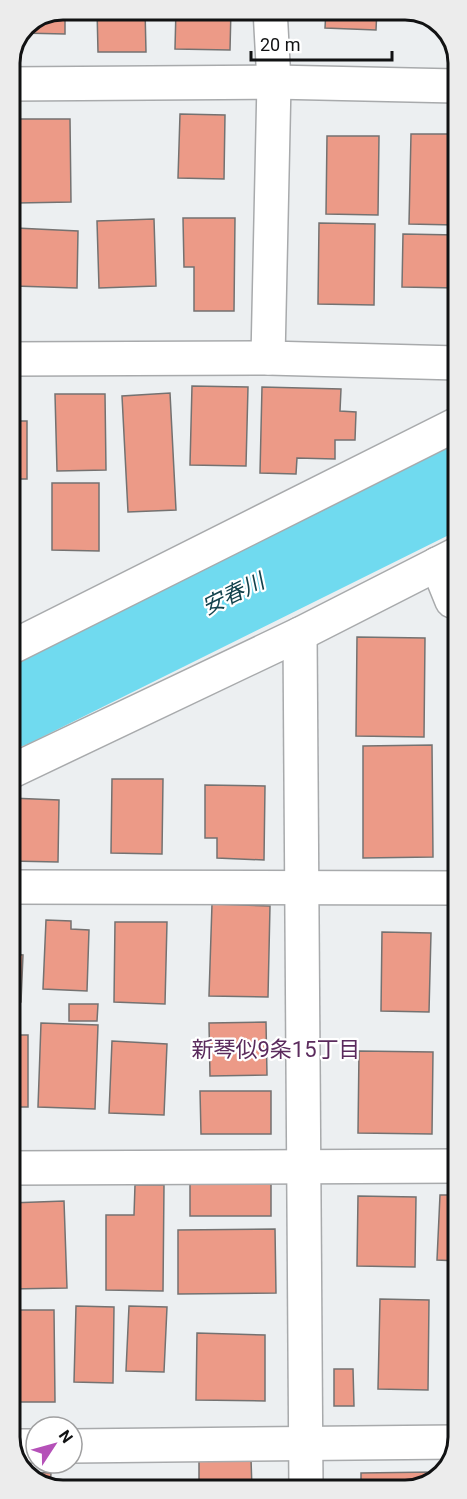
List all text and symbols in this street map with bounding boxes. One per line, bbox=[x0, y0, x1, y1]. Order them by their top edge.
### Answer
scale bar bbox=[251, 24, 392, 62]
text: 20 m bbox=[260, 34, 300, 55]
water label: 安春川 bbox=[198, 567, 270, 620]
district label: 新琴似9条15丁目 bbox=[191, 1037, 361, 1062]
north arrow bbox=[24, 1415, 84, 1475]
text: N bbox=[55, 1426, 77, 1447]

